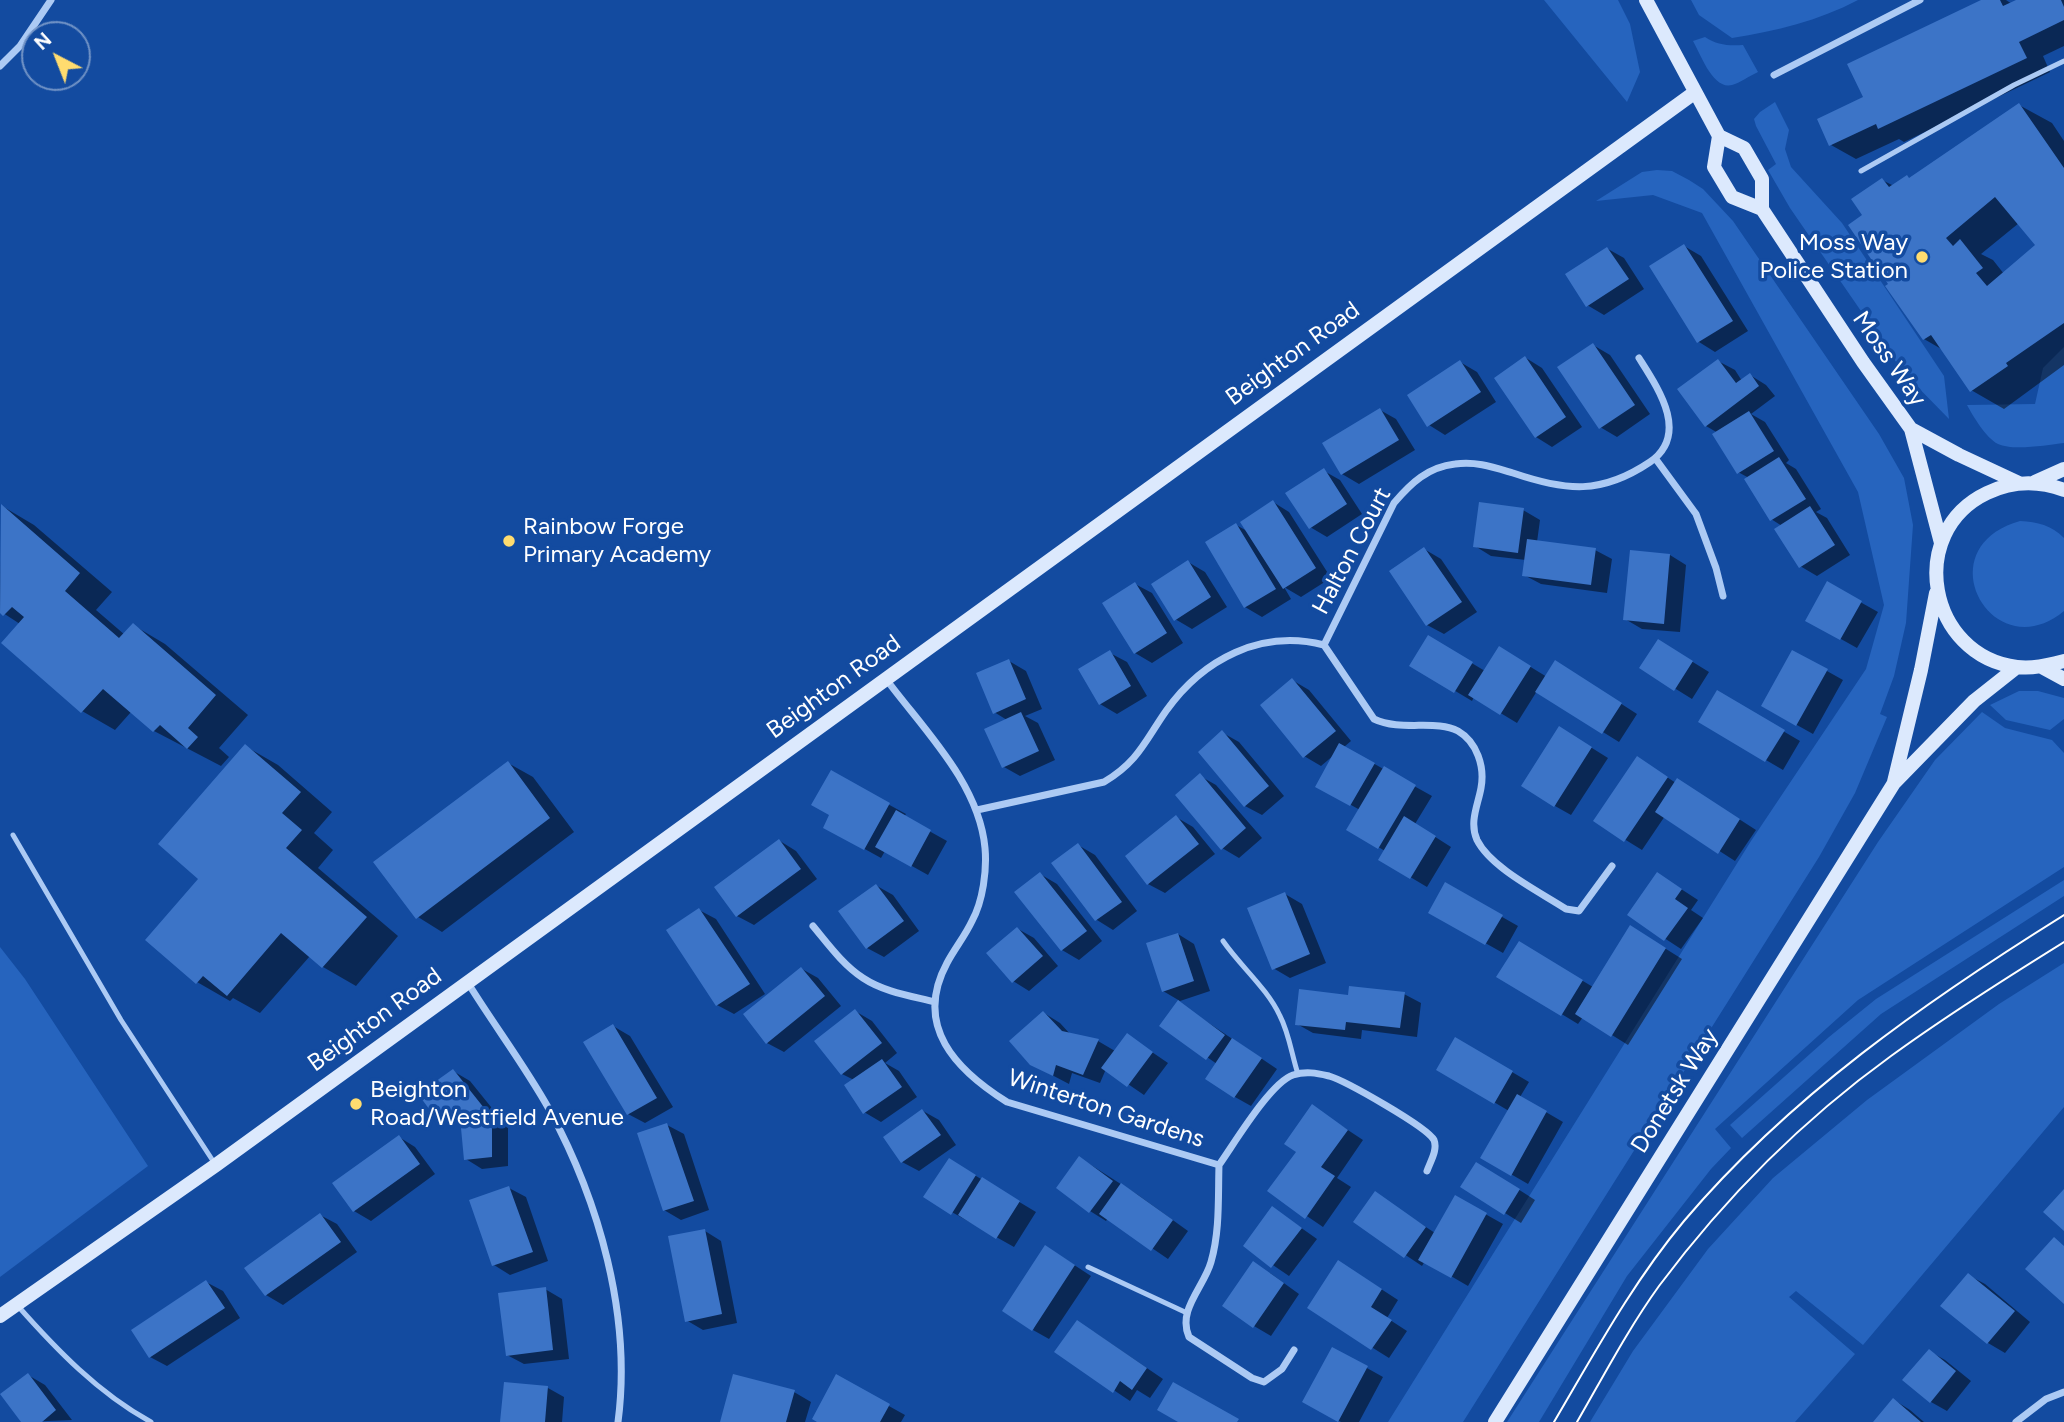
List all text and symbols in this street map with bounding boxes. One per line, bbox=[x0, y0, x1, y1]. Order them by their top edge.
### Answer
north arrow bbox=[21, 21, 91, 91]
text: N bbox=[30, 28, 56, 55]
place label: Moss Way Police Station bbox=[1760, 229, 1908, 285]
marker: Moss Way Police Station bbox=[1914, 249, 1930, 265]
street label: Beighton Road bbox=[1220, 296, 1366, 412]
street label: Moss Way bbox=[1846, 306, 1932, 412]
street label: Halton Court bbox=[1307, 483, 1397, 619]
place label: Rainbow Forge Primary Academy bbox=[523, 513, 711, 569]
marker: Rainbow Forge Primary Academy bbox=[501, 533, 517, 549]
street label: Beighton Road bbox=[761, 629, 907, 745]
street label: Beighton Road bbox=[302, 962, 448, 1078]
street label: Donetsk Way bbox=[1625, 1023, 1725, 1159]
street label: Winterton Gardens bbox=[1004, 1064, 1208, 1154]
place label: Beighton Road/Westfield Avenue bbox=[370, 1076, 624, 1132]
marker: Beighton Road/Westfield Avenue bbox=[348, 1096, 364, 1112]

